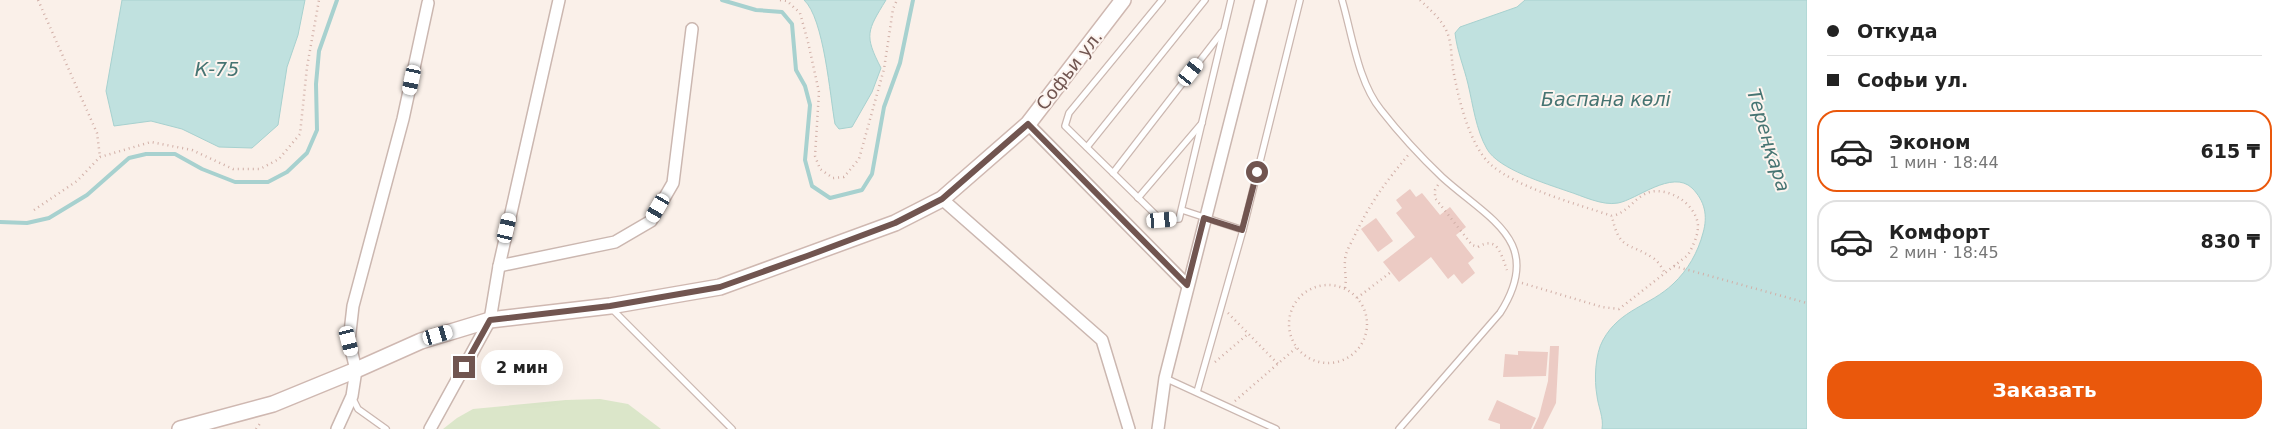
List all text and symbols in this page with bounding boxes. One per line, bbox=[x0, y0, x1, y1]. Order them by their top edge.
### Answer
text: Откуда bbox=[1857, 20, 1938, 42]
street label: Софьи ул. bbox=[1032, 26, 1106, 114]
car bbox=[1175, 56, 1206, 88]
water label: К-75 bbox=[195, 58, 239, 80]
car bbox=[401, 64, 422, 96]
text: Софьи ул. bbox=[1857, 69, 1968, 91]
water label: Тереңқара bbox=[1743, 86, 1795, 194]
water label: Баспана көлі bbox=[1541, 88, 1672, 110]
icon: car bbox=[1829, 129, 1874, 174]
text: Эконом bbox=[1889, 131, 1971, 153]
text: 615 ₸ bbox=[2201, 140, 2260, 162]
text: 1 мин · 18:44 bbox=[1889, 153, 1999, 172]
route start bbox=[1246, 161, 1268, 183]
car bbox=[644, 191, 671, 225]
car bbox=[1146, 211, 1177, 229]
car bbox=[496, 212, 517, 244]
icon: car bbox=[1829, 219, 1874, 264]
text: Комфорт bbox=[1889, 221, 1990, 243]
text: 830 ₸ bbox=[2201, 230, 2260, 252]
text: 2 мин · 18:45 bbox=[1889, 243, 1999, 262]
car bbox=[421, 324, 454, 346]
car bbox=[338, 325, 359, 357]
callout: 2 мин bbox=[482, 350, 564, 384]
route end bbox=[453, 356, 475, 378]
text: 2 мин bbox=[496, 358, 548, 377]
button: Заказать bbox=[1827, 361, 2262, 419]

